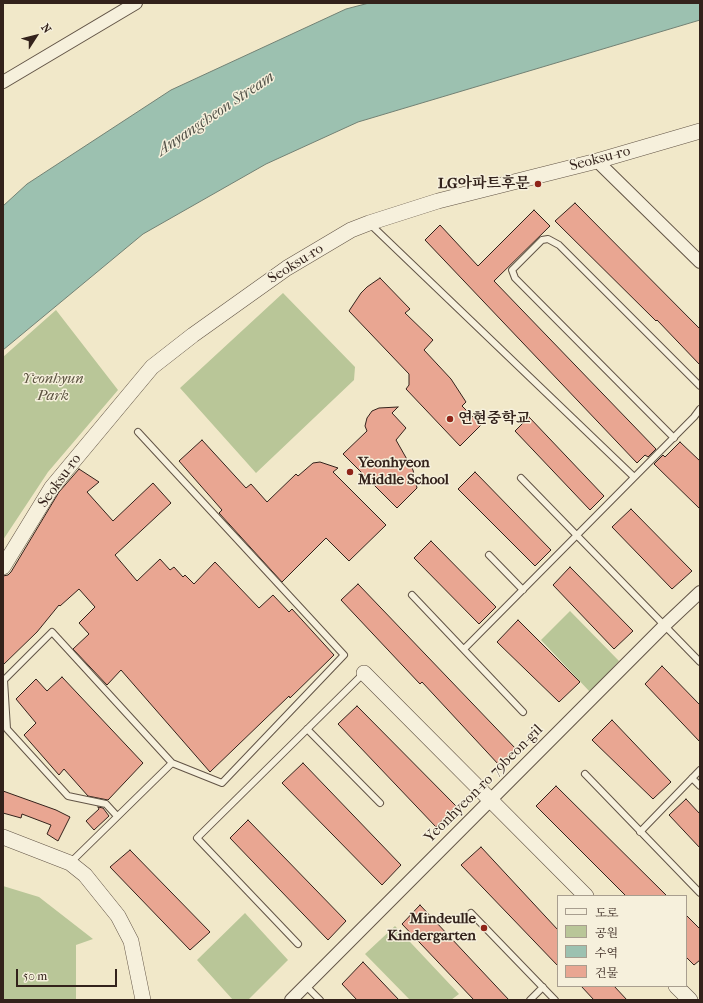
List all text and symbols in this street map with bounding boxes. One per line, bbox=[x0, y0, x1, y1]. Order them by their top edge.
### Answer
north arrow bbox=[16, 16, 56, 56]
text: N bbox=[38, 21, 54, 36]
water label: Anyangcheon Stream bbox=[154, 68, 278, 160]
street label: Seoksu-ro bbox=[568, 142, 632, 176]
place label: LG아파트후문 bbox=[438, 175, 530, 193]
marker: LG아파트후문 bbox=[533, 179, 543, 189]
street label: Seoksu-ro bbox=[265, 240, 327, 288]
park label: Yeonhyun Park bbox=[22, 370, 84, 405]
place label: 연현중학교 bbox=[458, 410, 530, 428]
marker: 연현중학교 bbox=[445, 414, 455, 424]
street label: Seoksu-ro bbox=[34, 451, 86, 511]
place label: Yeonhyeon Middle School bbox=[358, 454, 449, 489]
marker: Yeonhyeon Middle School bbox=[345, 467, 355, 477]
street label: Yeonhyeon-ro 79beon-gil bbox=[421, 721, 547, 847]
legend bbox=[557, 895, 687, 987]
text: 도로 bbox=[595, 906, 618, 920]
place label: Mindeulle Kindergarten bbox=[387, 910, 476, 945]
marker: Mindeulle Kindergarten bbox=[479, 923, 489, 933]
text: 공원 bbox=[595, 926, 618, 940]
text: 수역 bbox=[595, 946, 618, 960]
scale bar bbox=[18, 961, 119, 987]
text: 건물 bbox=[595, 966, 618, 980]
text: 50 m bbox=[23, 969, 47, 983]

